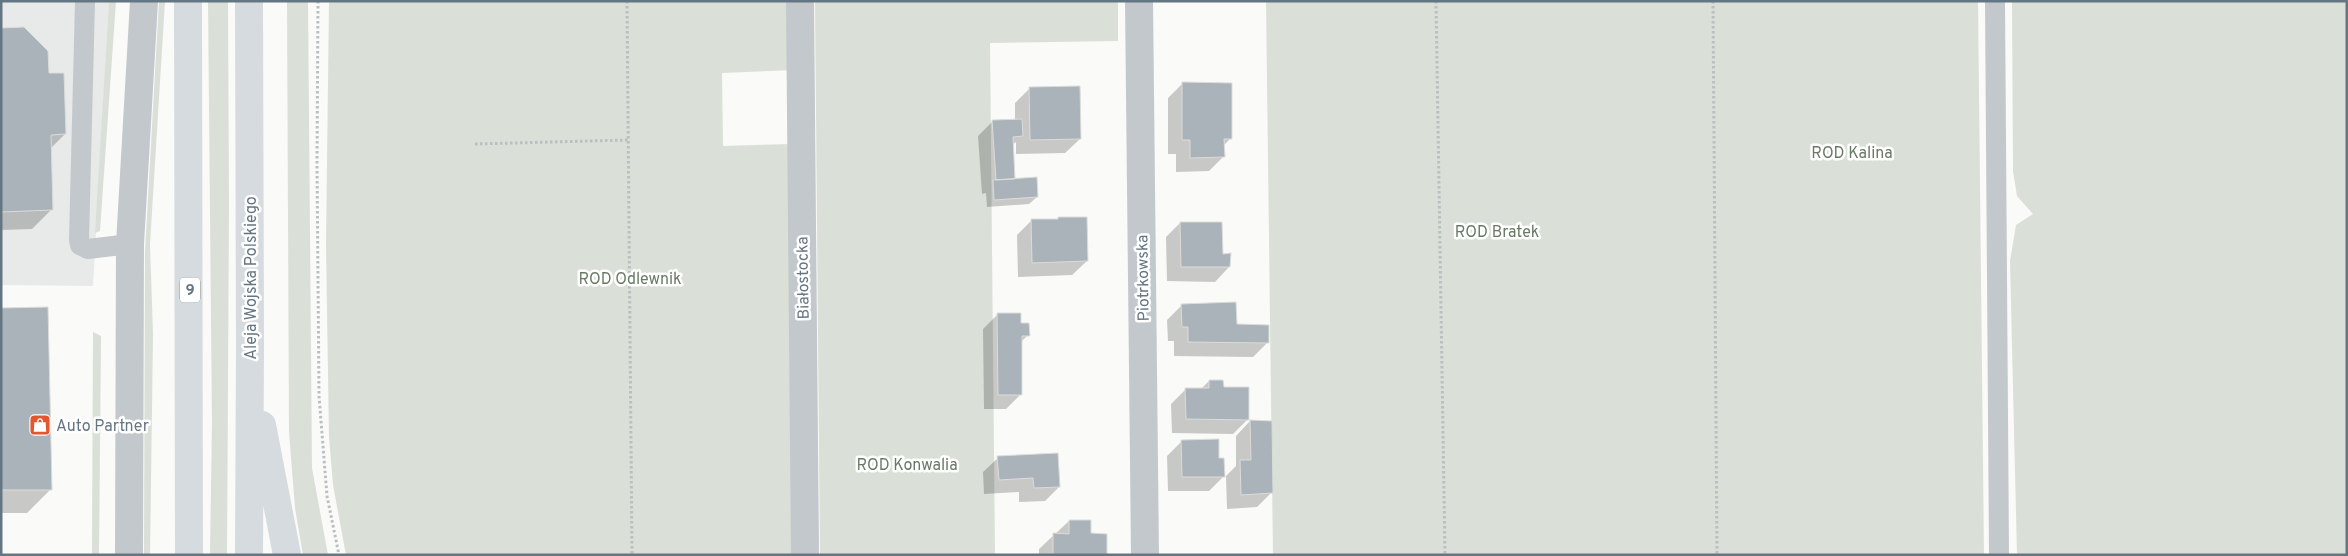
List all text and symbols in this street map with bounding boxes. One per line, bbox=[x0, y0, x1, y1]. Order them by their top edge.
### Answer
park label: ROD Kalina bbox=[1811, 144, 1893, 164]
street label: Aleja Wojska Polskiego bbox=[242, 196, 262, 360]
park label: ROD Bratek bbox=[1455, 223, 1539, 243]
street label: Piotrkowska bbox=[1133, 234, 1155, 321]
street label: Białostocka bbox=[793, 236, 815, 320]
park label: ROD Odlewnik bbox=[578, 270, 682, 290]
road number: 9 bbox=[180, 278, 200, 302]
shop icon: Auto Partner bbox=[28, 413, 52, 437]
place label: Auto Partner bbox=[56, 417, 149, 437]
park label: ROD Konwalia bbox=[856, 456, 958, 476]

